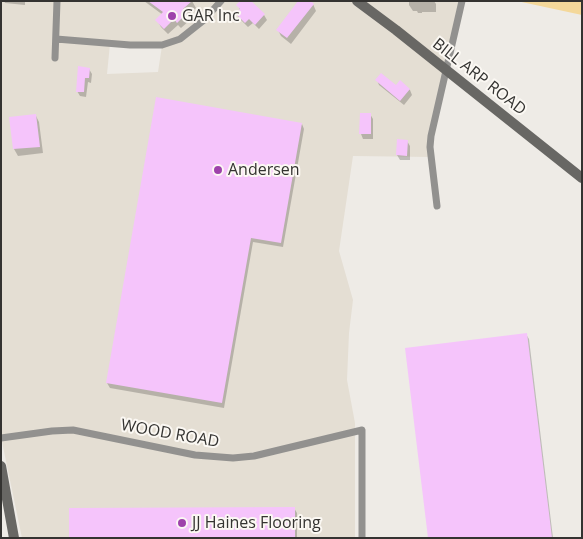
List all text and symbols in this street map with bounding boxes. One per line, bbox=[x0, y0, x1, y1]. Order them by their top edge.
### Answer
place label: GAR Inc bbox=[182, 6, 240, 26]
marker: GAR Inc bbox=[166, 10, 178, 22]
street label: BILL ARP ROAD bbox=[428, 35, 530, 119]
place label: Andersen bbox=[228, 160, 300, 180]
marker: Andersen bbox=[212, 164, 224, 176]
street label: WOOD ROAD bbox=[119, 416, 221, 452]
place label: JJ Haines Flooring bbox=[192, 513, 321, 533]
marker: JJ Haines Flooring bbox=[176, 517, 188, 529]

